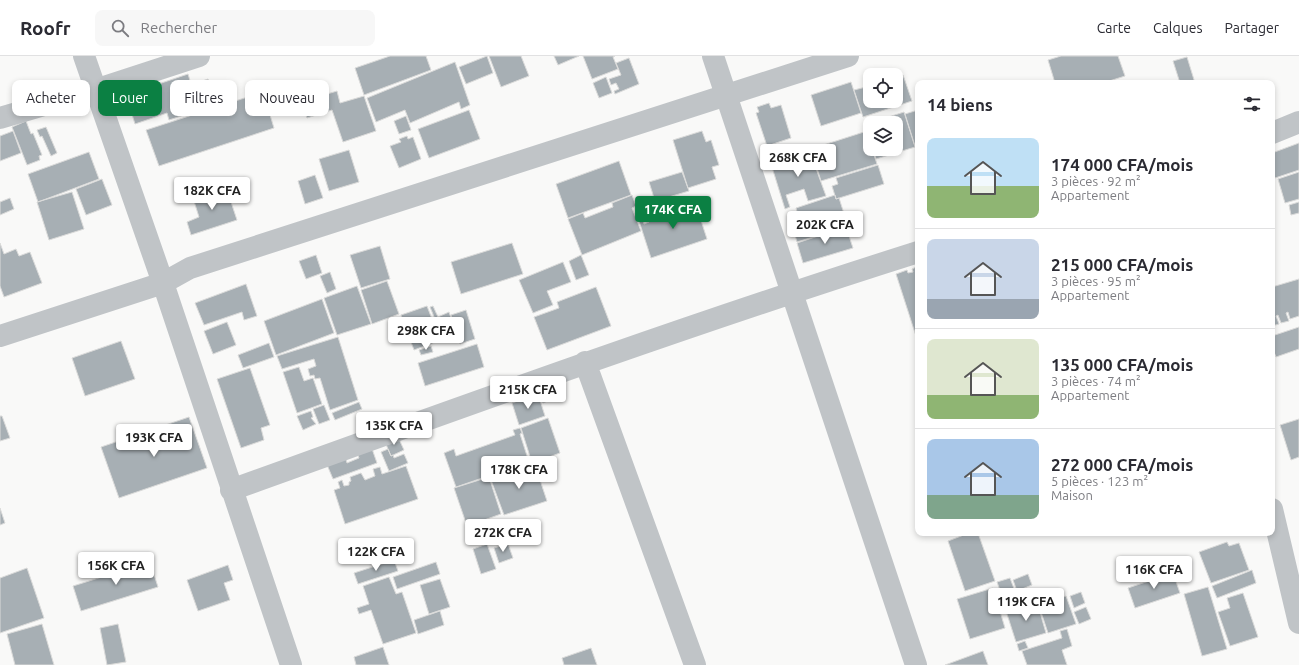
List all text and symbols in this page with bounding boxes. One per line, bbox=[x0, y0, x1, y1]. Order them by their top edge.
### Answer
search box bbox=[95, 10, 375, 46]
text: Roofr bbox=[20, 17, 71, 39]
icon: search bbox=[109, 17, 131, 39]
text: Rechercher bbox=[141, 19, 217, 36]
text: Carte bbox=[1097, 20, 1131, 36]
text: Calques bbox=[1153, 20, 1202, 36]
text: Partager bbox=[1224, 20, 1279, 36]
map controls bbox=[863, 68, 903, 156]
button: locate bbox=[863, 68, 903, 108]
chip: Acheter bbox=[12, 80, 90, 116]
chip: Louer bbox=[98, 80, 162, 116]
chip: Filtres bbox=[170, 80, 237, 116]
chip: Nouveau bbox=[245, 80, 329, 116]
icon: filters bbox=[1241, 93, 1263, 115]
text: 14 biens bbox=[927, 95, 993, 114]
button: layers bbox=[863, 116, 903, 156]
pin: 268K CFA bbox=[757, 144, 839, 178]
text: 268K CFA bbox=[769, 150, 827, 164]
icon: home bbox=[959, 154, 1007, 202]
text: 174 000 CFA/mois bbox=[1051, 155, 1193, 174]
text: 3 pièces · 92 m² bbox=[1051, 174, 1141, 188]
pin: 182K CFA bbox=[171, 177, 253, 211]
text: 182K CFA bbox=[183, 183, 241, 197]
text: Appartement bbox=[1051, 188, 1129, 202]
pin: 174K CFA bbox=[632, 196, 714, 230]
text: 174K CFA bbox=[644, 202, 702, 216]
pin: 202K CFA bbox=[784, 211, 866, 245]
text: 202K CFA bbox=[796, 217, 854, 231]
icon: home bbox=[959, 255, 1007, 303]
text: 215 000 CFA/mois bbox=[1051, 255, 1193, 274]
text: 3 pièces · 95 m² bbox=[1051, 274, 1141, 288]
text: Appartement bbox=[1051, 288, 1129, 302]
pin: 298K CFA bbox=[385, 317, 467, 351]
text: 298K CFA bbox=[397, 323, 455, 337]
icon: home bbox=[959, 355, 1007, 403]
text: 135 000 CFA/mois bbox=[1051, 355, 1193, 374]
text: 3 pièces · 74 m² bbox=[1051, 374, 1141, 388]
pin: 215K CFA bbox=[487, 376, 569, 410]
text: 215K CFA bbox=[499, 382, 557, 396]
text: Appartement bbox=[1051, 388, 1129, 402]
pin: 135K CFA bbox=[353, 412, 435, 446]
text: 135K CFA bbox=[365, 418, 423, 432]
pin: 193K CFA bbox=[113, 424, 195, 458]
text: 193K CFA bbox=[125, 430, 183, 444]
icon: home bbox=[959, 455, 1007, 503]
text: 272 000 CFA/mois bbox=[1051, 455, 1193, 474]
pin: 178K CFA bbox=[478, 456, 560, 490]
text: 178K CFA bbox=[490, 462, 548, 476]
text: 5 pièces · 123 m² bbox=[1051, 474, 1148, 488]
text: Maison bbox=[1051, 488, 1093, 502]
pin: 272K CFA bbox=[462, 519, 544, 553]
text: 272K CFA bbox=[474, 525, 532, 539]
pin: 122K CFA bbox=[335, 538, 417, 572]
text: 122K CFA bbox=[347, 544, 405, 558]
pin: 156K CFA bbox=[75, 552, 157, 586]
pin: 116K CFA bbox=[1113, 556, 1195, 590]
text: 156K CFA bbox=[87, 558, 145, 572]
text: 116K CFA bbox=[1125, 562, 1183, 576]
pin: 119K CFA bbox=[985, 588, 1067, 622]
text: 119K CFA bbox=[997, 594, 1055, 608]

